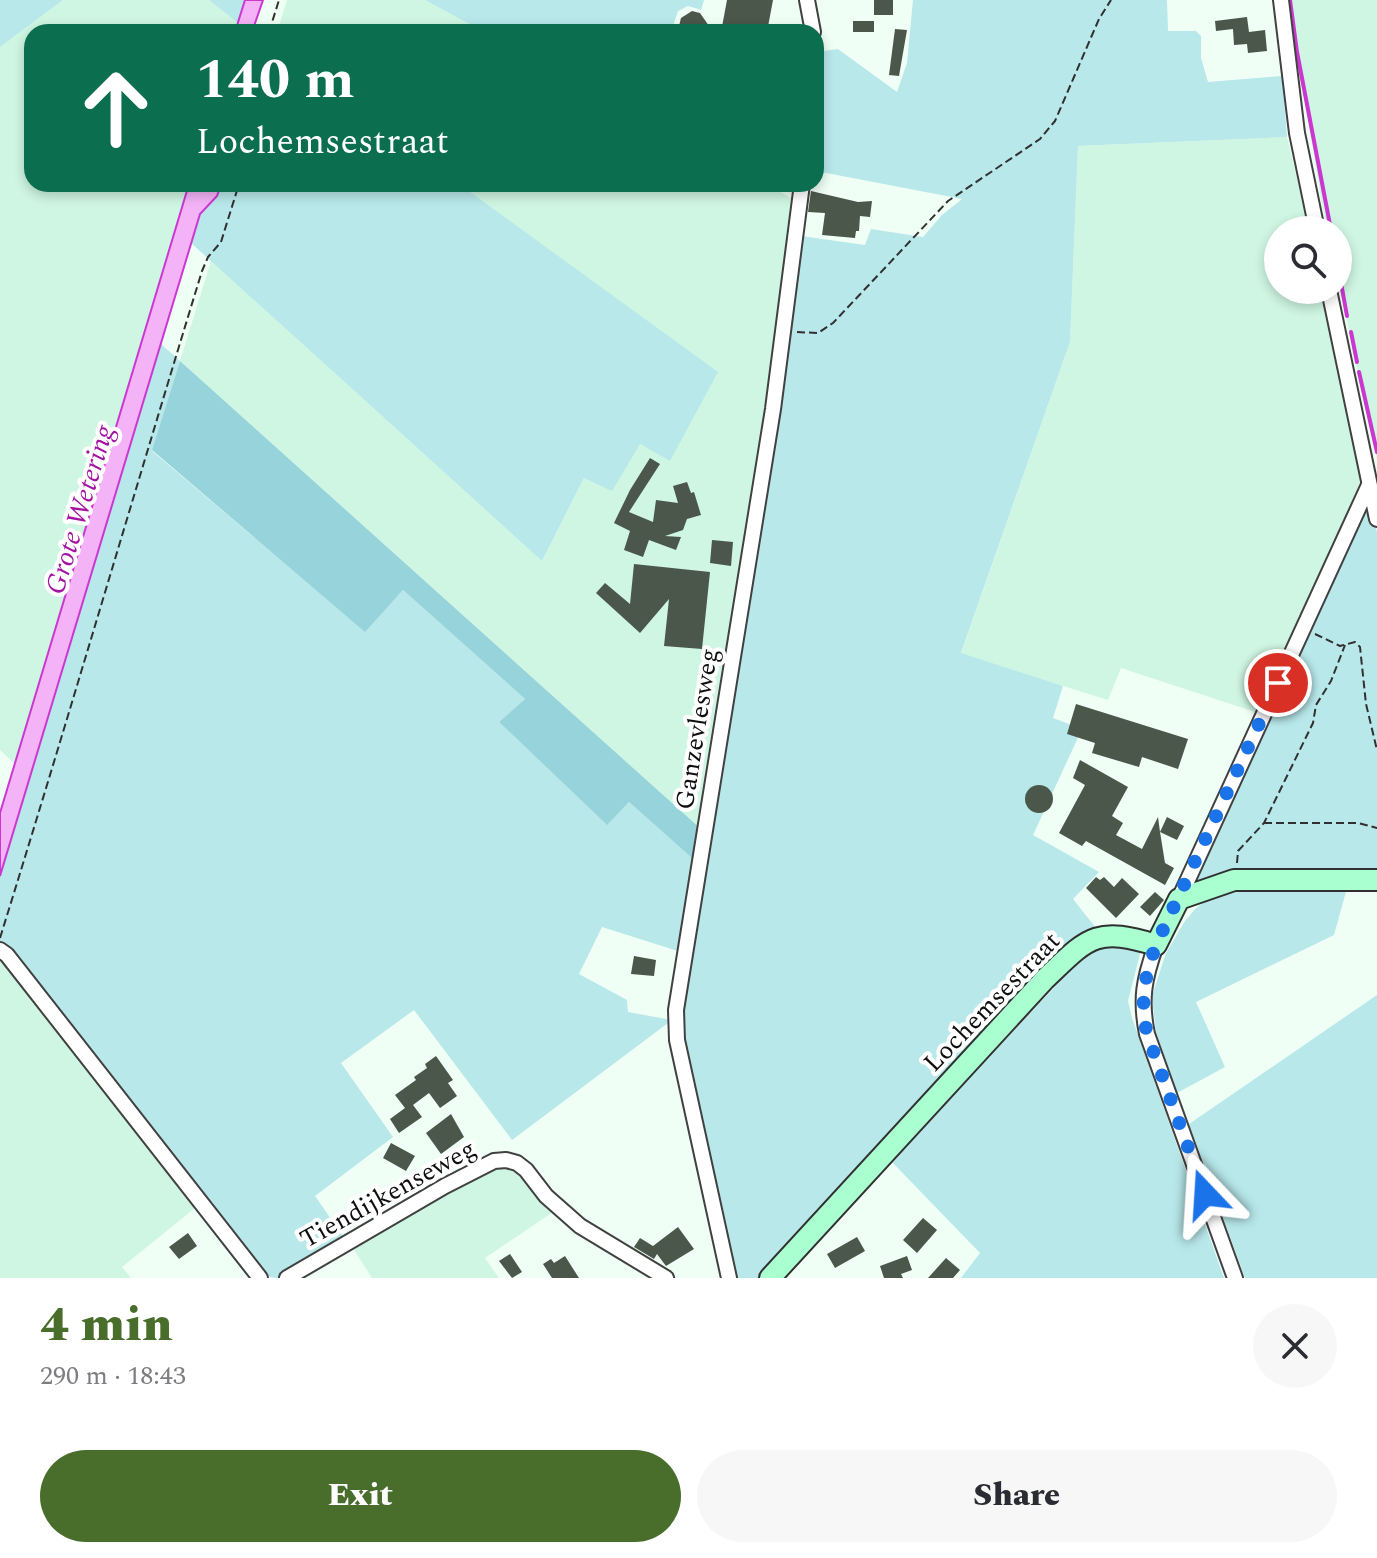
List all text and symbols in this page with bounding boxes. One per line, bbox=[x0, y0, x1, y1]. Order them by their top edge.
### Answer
text: 140 m bbox=[196, 38, 355, 123]
icon: ahead bbox=[64, 56, 168, 160]
text: Lochemsestraat bbox=[196, 115, 449, 170]
map controls bbox=[1264, 216, 1352, 304]
button: search bbox=[1264, 216, 1352, 304]
water label: Grote Wetering bbox=[34, 419, 127, 600]
street label: Ganzevlesweg bbox=[665, 645, 729, 813]
pin bbox=[1244, 649, 1312, 717]
icon: arrive bbox=[1256, 661, 1300, 705]
street label: Lochemsestraat bbox=[914, 922, 1070, 1082]
street label: Tiendijkenseweg bbox=[293, 1129, 483, 1259]
position arrow bbox=[1163, 1152, 1247, 1236]
text: 4 min bbox=[40, 1289, 173, 1362]
button: close bbox=[1253, 1304, 1337, 1388]
text: 290 m · 18:43 bbox=[40, 1356, 186, 1396]
button: Exit bbox=[40, 1450, 681, 1542]
button: Share bbox=[697, 1450, 1337, 1542]

